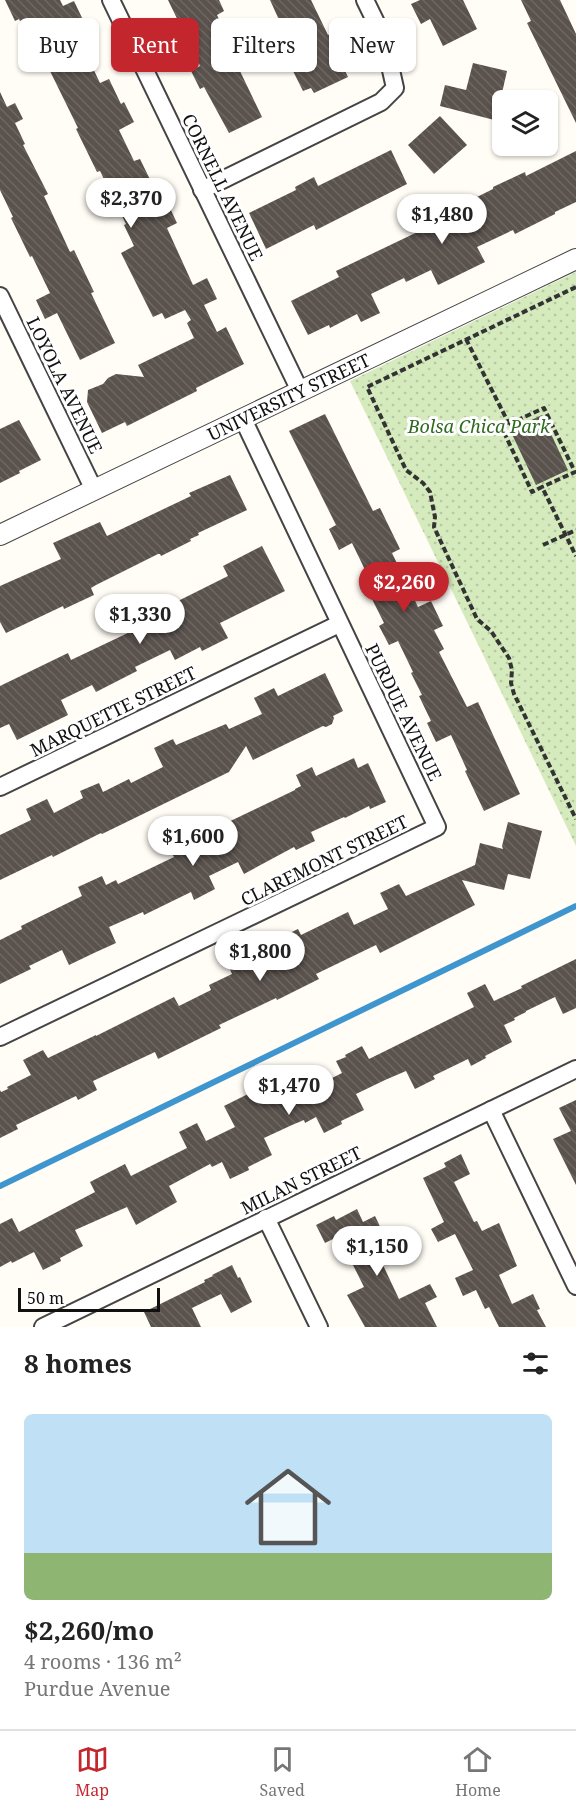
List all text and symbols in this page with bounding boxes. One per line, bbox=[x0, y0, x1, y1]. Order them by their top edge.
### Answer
chip: Buy bbox=[18, 18, 99, 72]
chip: Rent bbox=[111, 18, 199, 72]
chip: Filters bbox=[211, 18, 317, 72]
chip: New bbox=[329, 18, 416, 72]
map controls bbox=[492, 90, 558, 156]
button: layers bbox=[492, 90, 558, 156]
street label: CORNELL AVENUE bbox=[177, 109, 269, 265]
pin: $2,370 bbox=[82, 178, 180, 229]
text: $2,370 bbox=[100, 184, 162, 211]
pin: $1,480 bbox=[393, 194, 491, 245]
text: $1,480 bbox=[411, 200, 473, 227]
street label: LOYOLA AVENUE bbox=[22, 313, 108, 457]
street label: UNIVERSITY STREET bbox=[203, 348, 374, 446]
park label: Bolsa Chica Park bbox=[407, 414, 551, 438]
pin: $2,260 bbox=[355, 562, 453, 613]
text: $2,260 bbox=[373, 568, 435, 595]
pin: $1,330 bbox=[91, 594, 189, 645]
text: $1,330 bbox=[109, 600, 171, 627]
street label: PURDUE AVENUE bbox=[360, 639, 448, 785]
street label: MARQUETTE STREET bbox=[26, 660, 200, 762]
street label: CLAREMONT STREET bbox=[236, 809, 412, 911]
pin: $1,600 bbox=[144, 816, 242, 867]
text: $1,600 bbox=[162, 822, 224, 849]
pin: $1,800 bbox=[211, 931, 309, 982]
text: $1,800 bbox=[229, 937, 291, 964]
pin: $1,470 bbox=[240, 1065, 338, 1116]
text: $1,470 bbox=[258, 1071, 320, 1098]
street label: MILAN STREET bbox=[237, 1140, 365, 1220]
pin: $1,150 bbox=[328, 1226, 426, 1277]
text: $1,150 bbox=[346, 1232, 408, 1259]
scale bar bbox=[18, 1285, 160, 1312]
text: 50 m bbox=[27, 1287, 64, 1309]
text: 8 homes bbox=[24, 1345, 132, 1381]
icon: filters bbox=[519, 1347, 552, 1380]
icon: home bbox=[234, 1453, 342, 1561]
text: $2,260/mo bbox=[24, 1612, 154, 1648]
text: 4 rooms · 136 m² bbox=[24, 1648, 182, 1675]
text: Purdue Avenue bbox=[24, 1675, 171, 1702]
tab: Map bbox=[75, 1743, 109, 1801]
tab: Saved bbox=[259, 1743, 305, 1801]
tab: Home bbox=[455, 1743, 501, 1801]

